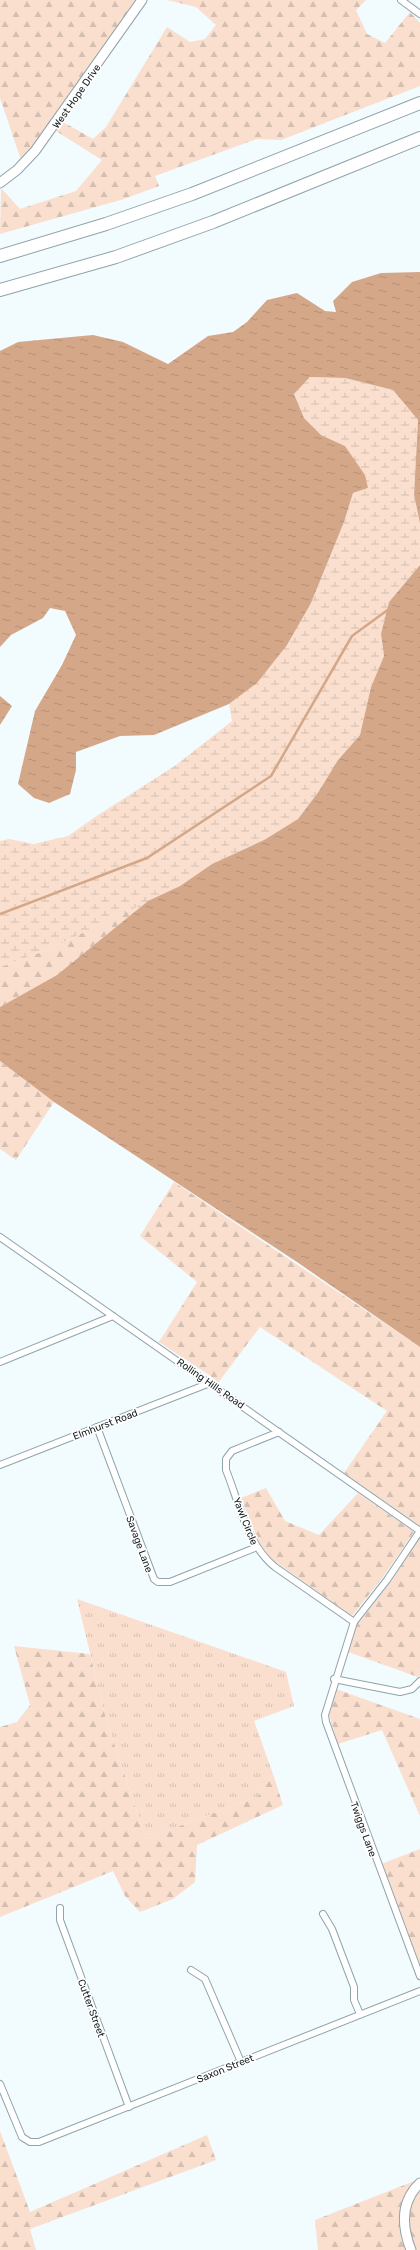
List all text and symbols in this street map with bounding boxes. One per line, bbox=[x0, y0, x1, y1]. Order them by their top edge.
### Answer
street label: West Hope Drive bbox=[50, 62, 104, 131]
street label: Rolling Hills Road bbox=[174, 1356, 247, 1412]
street label: Elmhurst Road bbox=[71, 1407, 139, 1443]
street label: Yawl Circle bbox=[230, 1496, 260, 1547]
street label: Savage Lane bbox=[123, 1514, 155, 1575]
street label: Twiggs Lane bbox=[348, 1800, 379, 1859]
street label: Cutter Street bbox=[75, 1978, 107, 2039]
street label: Saxon Street bbox=[195, 2052, 256, 2086]

